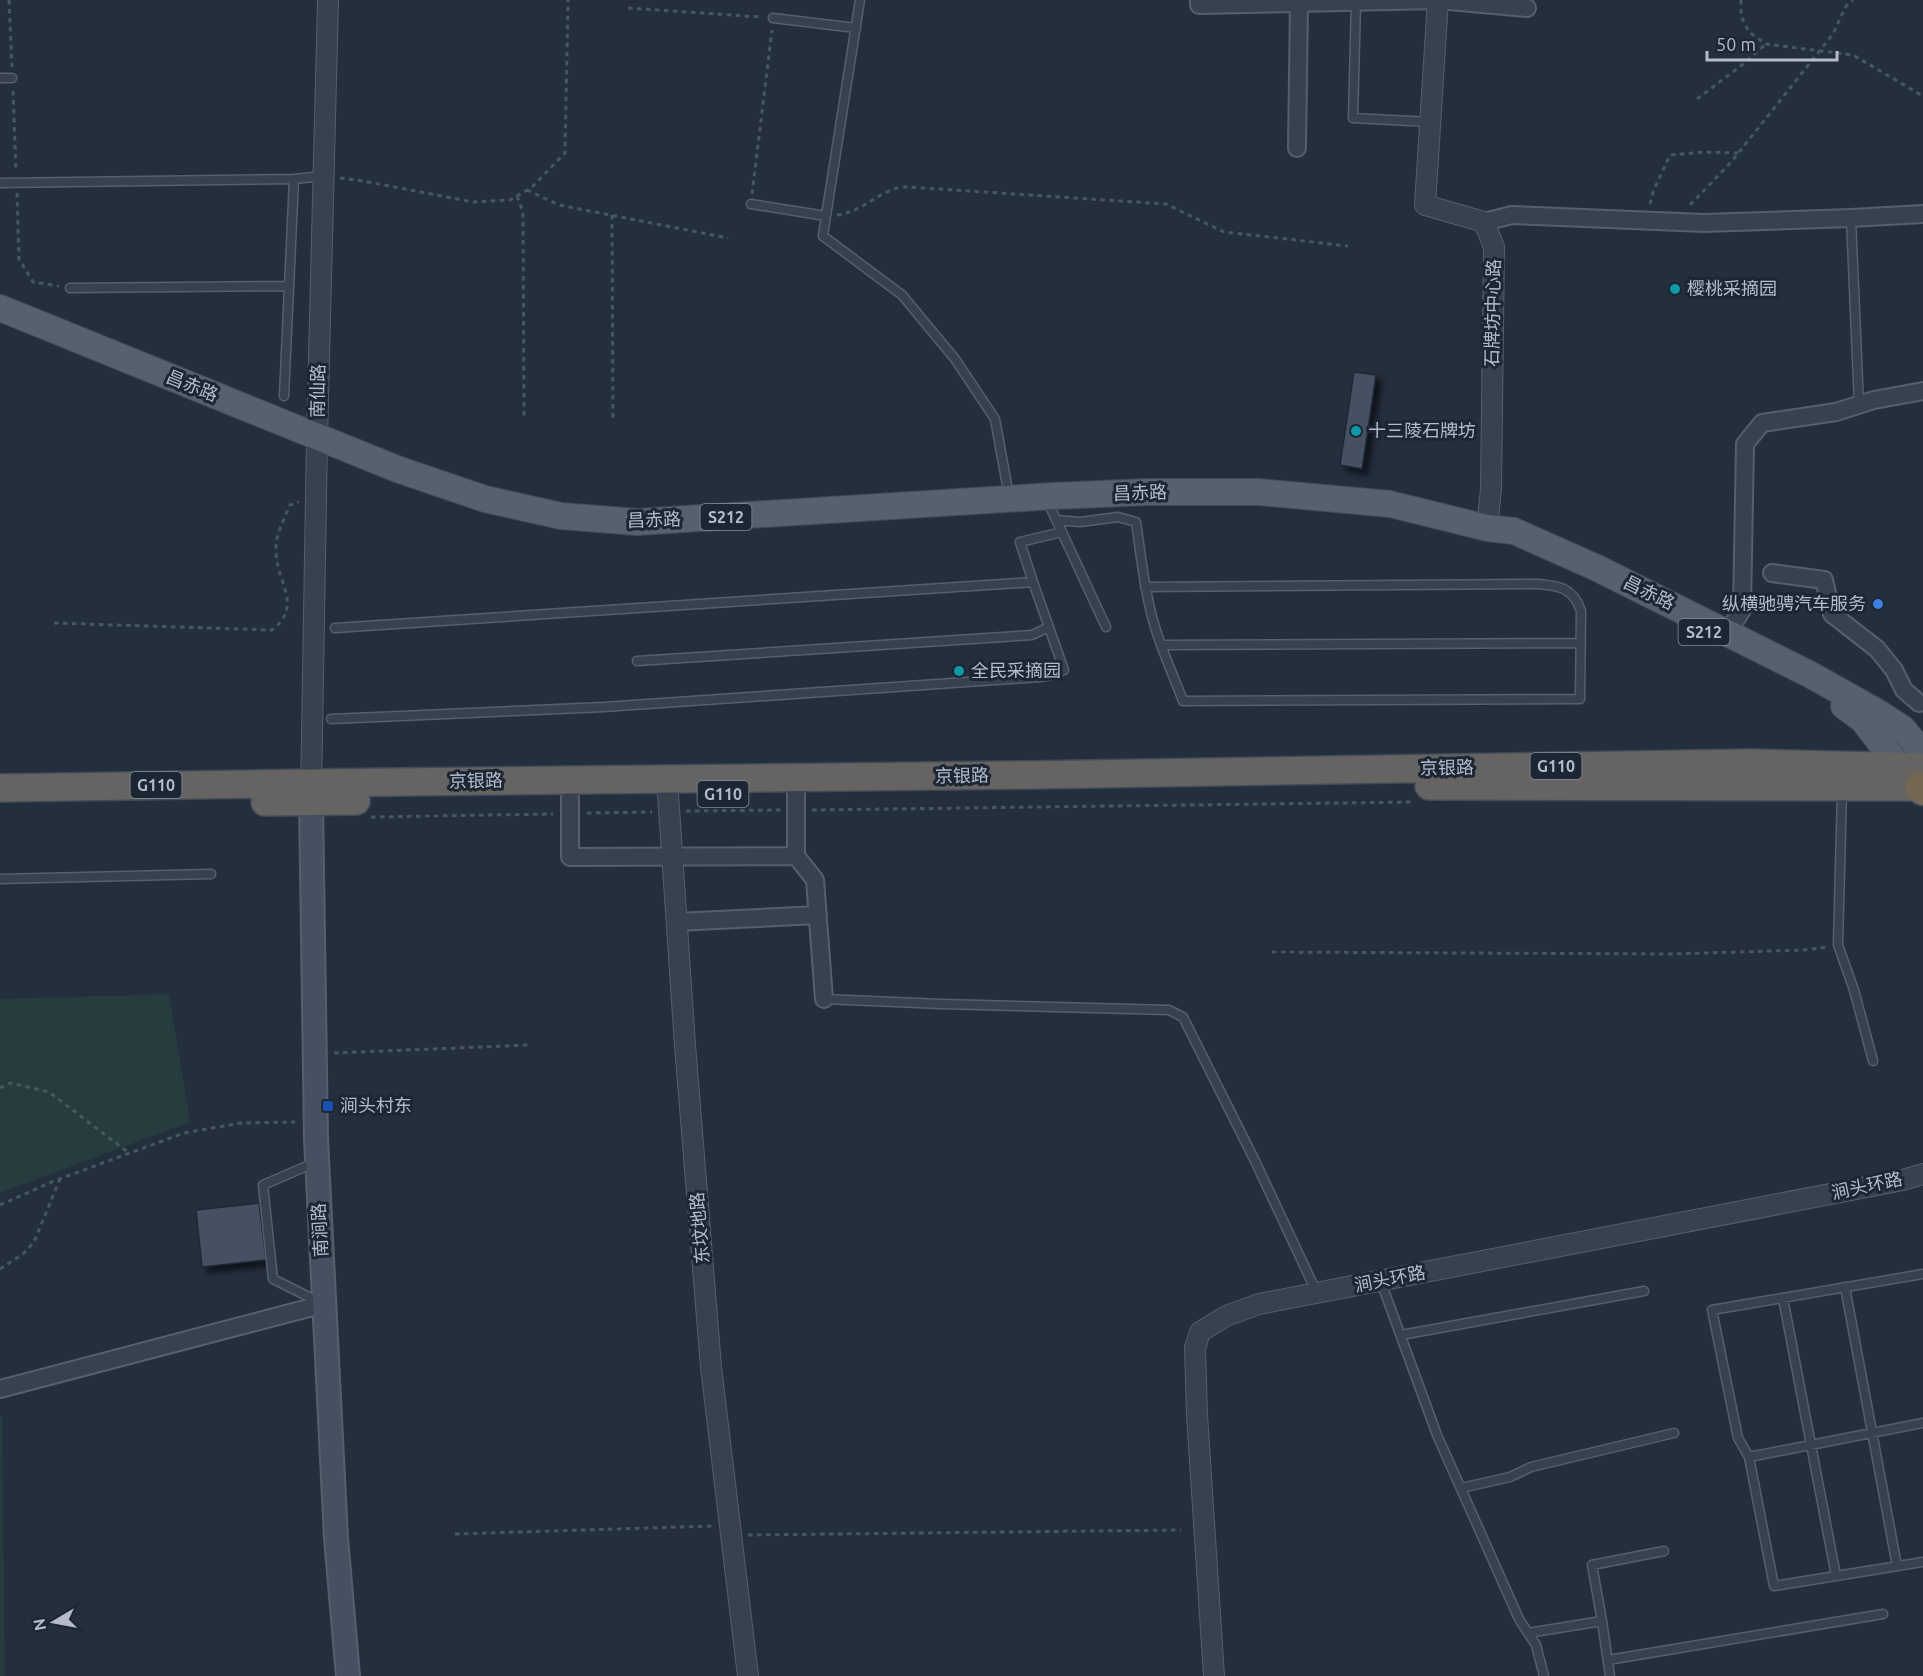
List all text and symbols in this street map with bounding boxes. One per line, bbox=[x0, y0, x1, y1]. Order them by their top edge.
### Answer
scale bar bbox=[1707, 24, 1838, 62]
text: 50 m bbox=[1716, 34, 1756, 54]
street label: 石牌坊中心路 bbox=[1481, 259, 1503, 367]
place label: 樱桃采摘园 bbox=[1687, 278, 1777, 298]
marker: 樱桃采摘园 bbox=[1668, 282, 1682, 296]
street label: 南仙路 bbox=[307, 364, 327, 418]
street label: 昌赤路 bbox=[164, 366, 221, 404]
place label: 十三陵石牌坊 bbox=[1368, 420, 1476, 440]
marker: 十三陵石牌坊 bbox=[1349, 424, 1363, 438]
street label: 昌赤路 bbox=[1113, 481, 1167, 503]
road number: S212 bbox=[700, 504, 752, 530]
street label: 昌赤路 bbox=[627, 508, 681, 530]
street label: 昌赤路 bbox=[1621, 571, 1678, 613]
place label: 纵横驰骋汽车服务 bbox=[1722, 593, 1866, 613]
marker: 纵横驰骋汽车服务 bbox=[1871, 597, 1885, 611]
road number: S212 bbox=[1678, 619, 1730, 645]
place label: 全民采摘园 bbox=[971, 660, 1061, 680]
marker: 全民采摘园 bbox=[952, 664, 966, 678]
road number: G110 bbox=[1530, 753, 1582, 779]
street label: 京银路 bbox=[1420, 757, 1474, 777]
street label: 京银路 bbox=[935, 765, 989, 785]
street label: 京银路 bbox=[449, 770, 503, 790]
road number: G110 bbox=[130, 772, 182, 798]
road number: G110 bbox=[698, 781, 748, 807]
place label: 涧头村东 bbox=[340, 1095, 412, 1115]
marker: 涧头村东 bbox=[321, 1099, 335, 1113]
street label: 涧头环路 bbox=[1829, 1168, 1904, 1202]
street label: 东坟地路 bbox=[686, 1191, 712, 1265]
street label: 南涧路 bbox=[308, 1203, 330, 1258]
street label: 涧头环路 bbox=[1353, 1261, 1427, 1295]
north arrow bbox=[24, 1592, 84, 1652]
text: N bbox=[29, 1617, 49, 1632]

